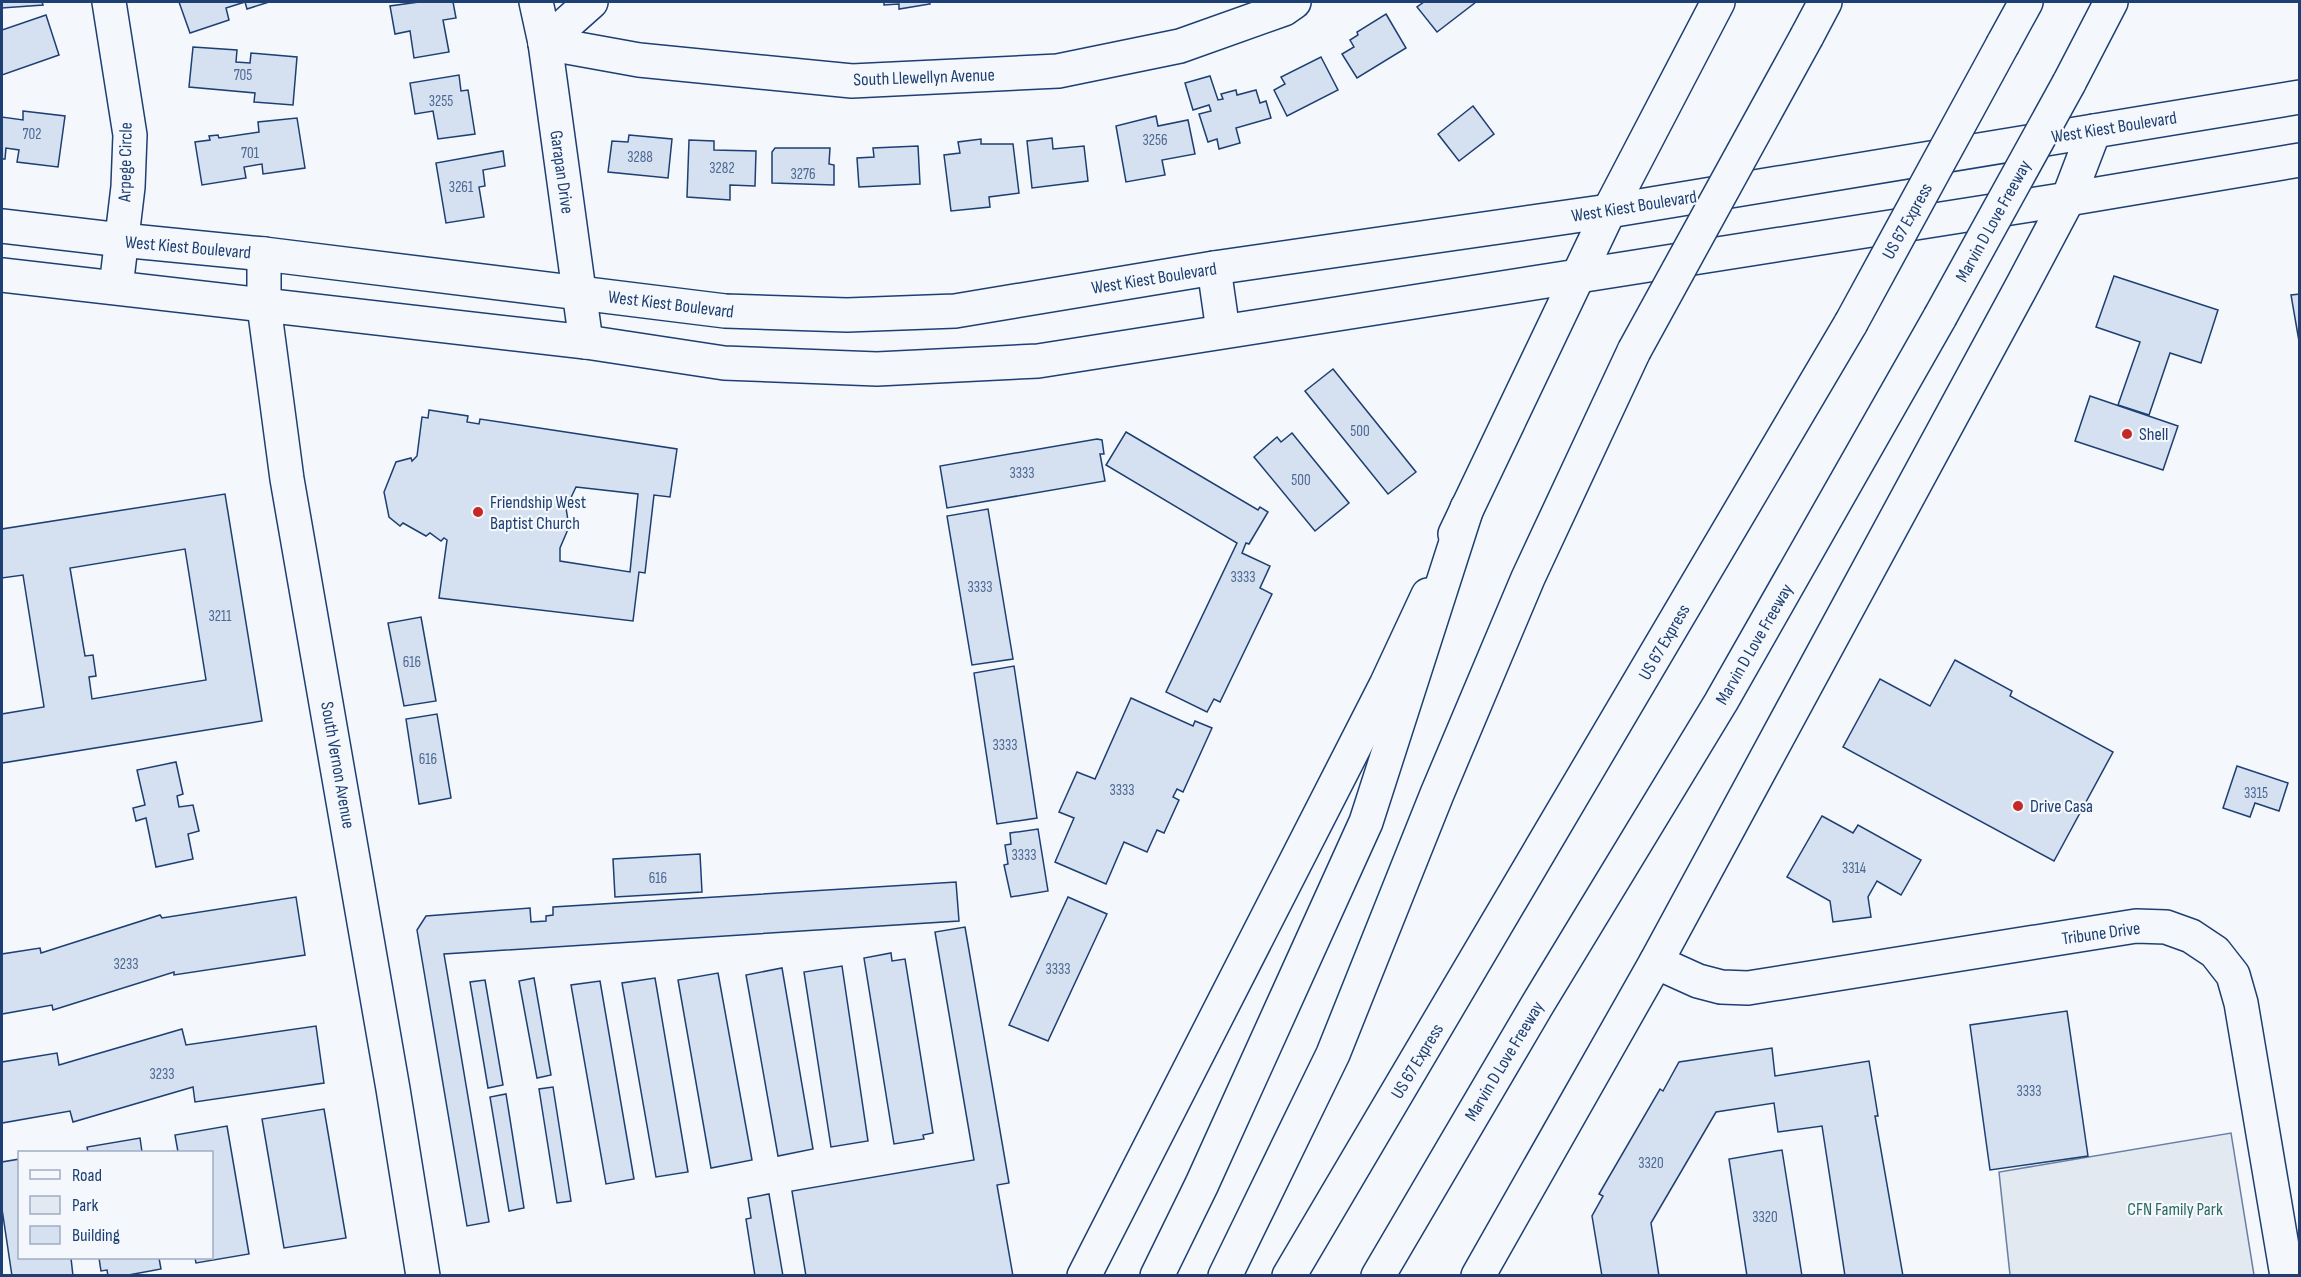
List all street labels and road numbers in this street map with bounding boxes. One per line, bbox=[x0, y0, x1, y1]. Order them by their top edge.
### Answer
street label: South Llewellyn Avenue bbox=[853, 65, 995, 90]
street label: West Kiest Boulevard bbox=[2050, 107, 2178, 148]
street label: Arpege Circle bbox=[114, 122, 137, 203]
street label: Garapan Drive bbox=[545, 129, 578, 215]
street label: Marvin D Love Freeway bbox=[1951, 157, 2036, 286]
street label: US 67 Express bbox=[1878, 179, 1937, 263]
street label: West Kiest Boulevard bbox=[1570, 186, 1698, 227]
street label: West Kiest Boulevard bbox=[124, 232, 252, 263]
street label: West Kiest Boulevard bbox=[1090, 258, 1218, 299]
street label: West Kiest Boulevard bbox=[607, 286, 735, 323]
street label: Marvin D Love Freeway bbox=[1711, 580, 1798, 708]
street label: US 67 Express bbox=[1634, 601, 1694, 684]
street label: South Vernon Avenue bbox=[316, 700, 359, 830]
street label: Tribune Drive bbox=[2061, 918, 2142, 949]
street label: Marvin D Love Freeway bbox=[1460, 998, 1548, 1125]
street label: US 67 Express bbox=[1387, 1020, 1448, 1103]

